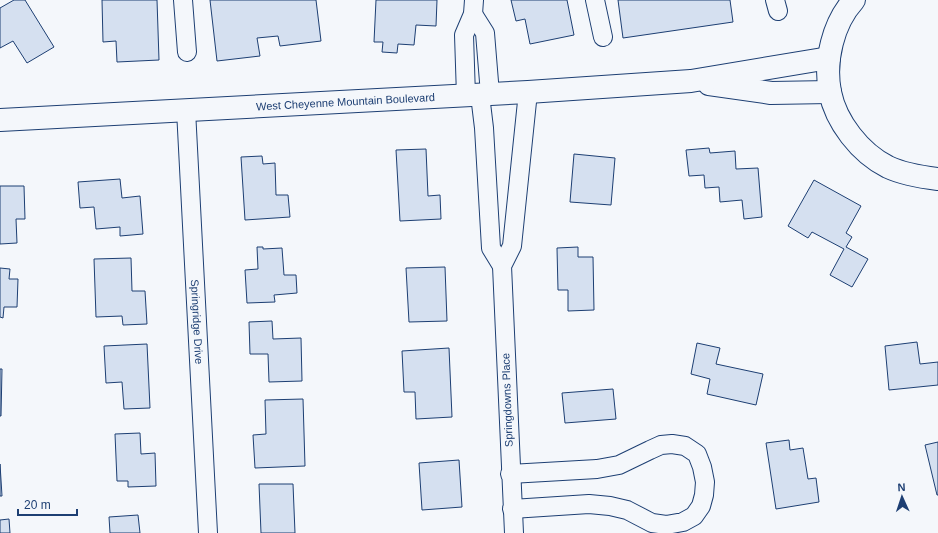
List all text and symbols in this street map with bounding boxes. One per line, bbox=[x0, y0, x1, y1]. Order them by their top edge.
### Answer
street label: West Cheyenne Mountain Boulevard bbox=[256, 91, 435, 112]
street label: Springridge Drive bbox=[189, 279, 205, 365]
street label: Springdowns Place bbox=[499, 353, 515, 447]
north arrow bbox=[882, 477, 922, 517]
text: N bbox=[897, 481, 906, 493]
scale bar bbox=[18, 491, 77, 517]
text: 20 m bbox=[24, 498, 51, 512]

